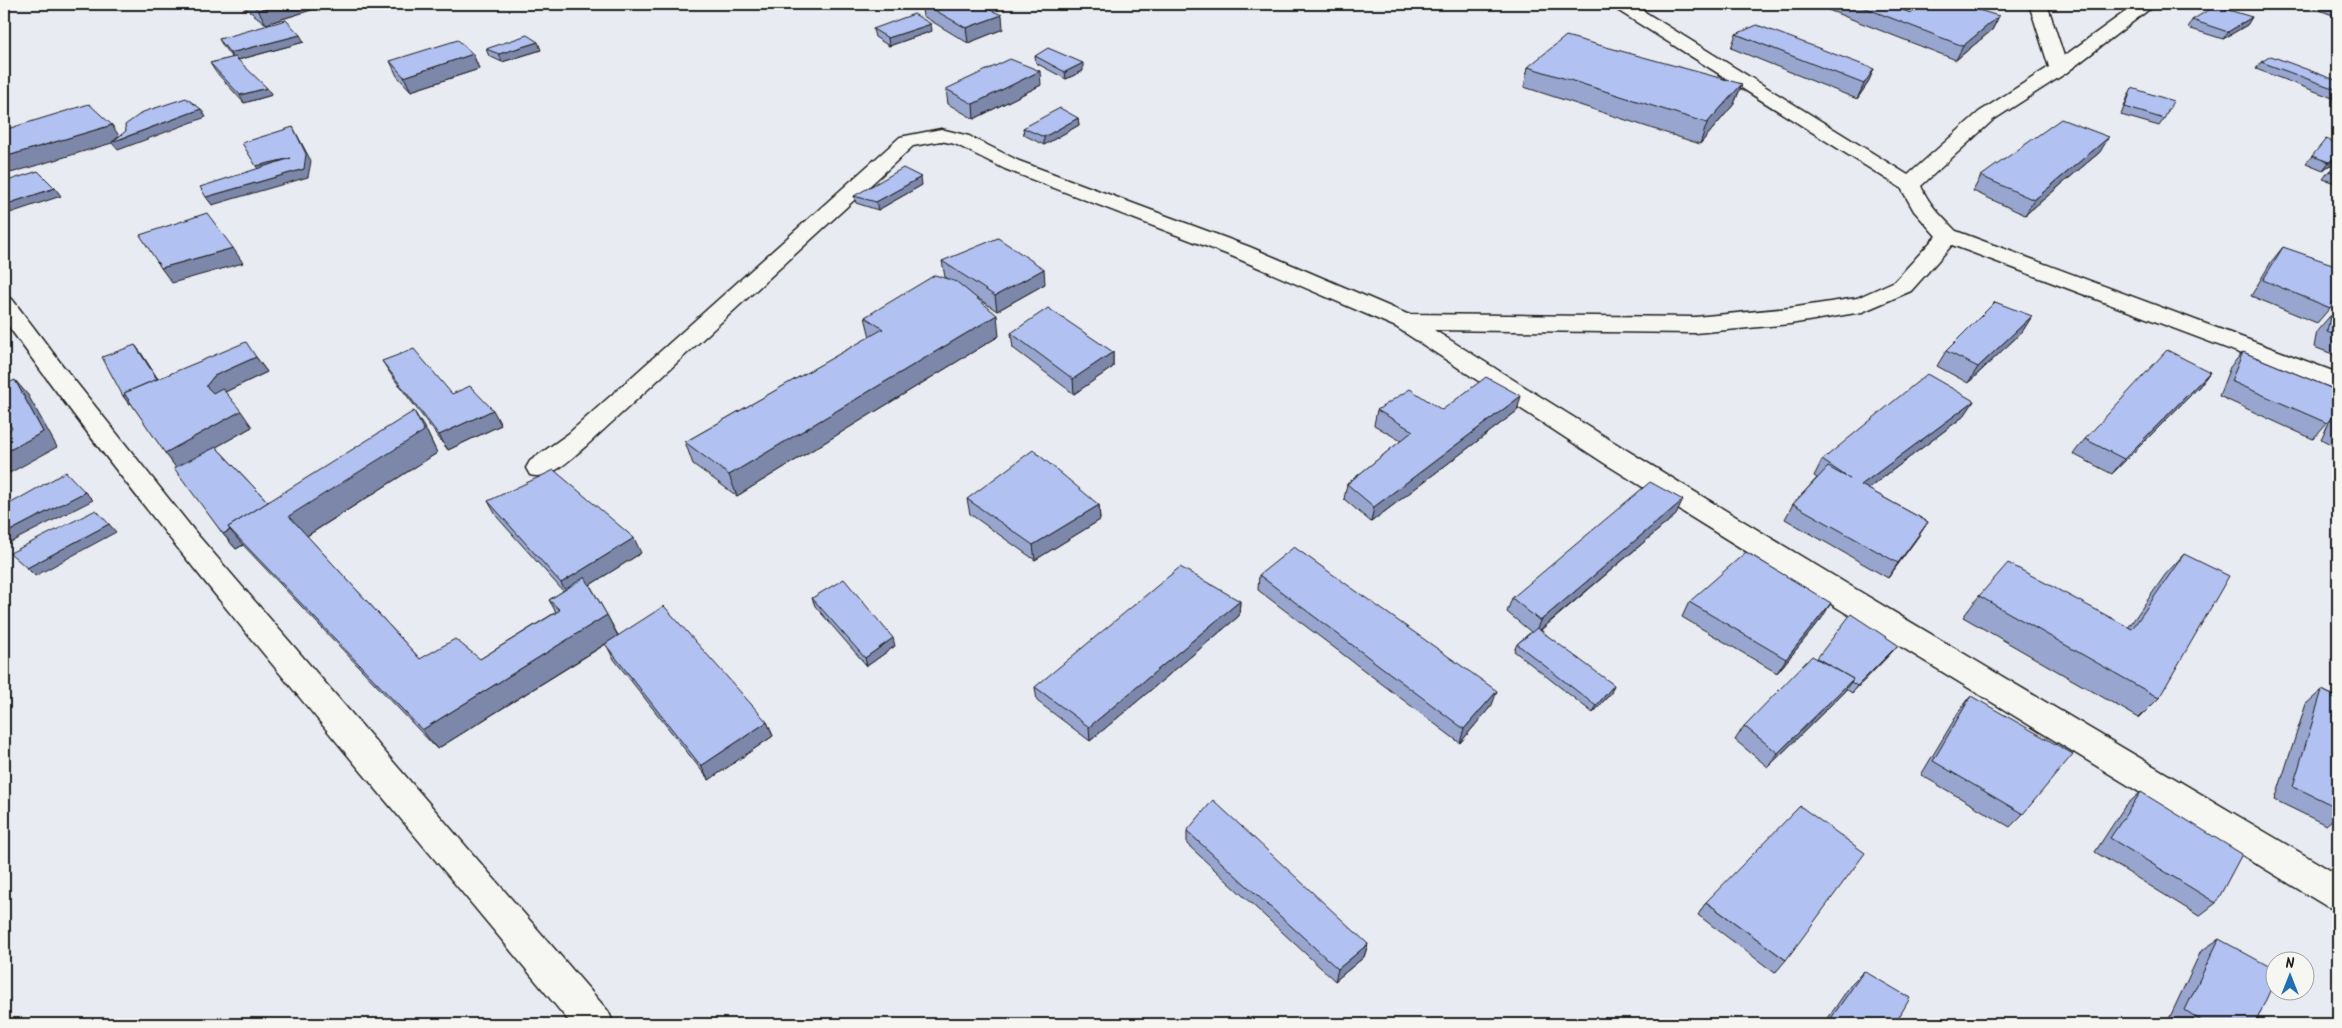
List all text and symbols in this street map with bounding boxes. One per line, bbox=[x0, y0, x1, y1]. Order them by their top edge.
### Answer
north arrow bbox=[2264, 950, 2314, 1000]
text: N bbox=[2286, 953, 2295, 975]

